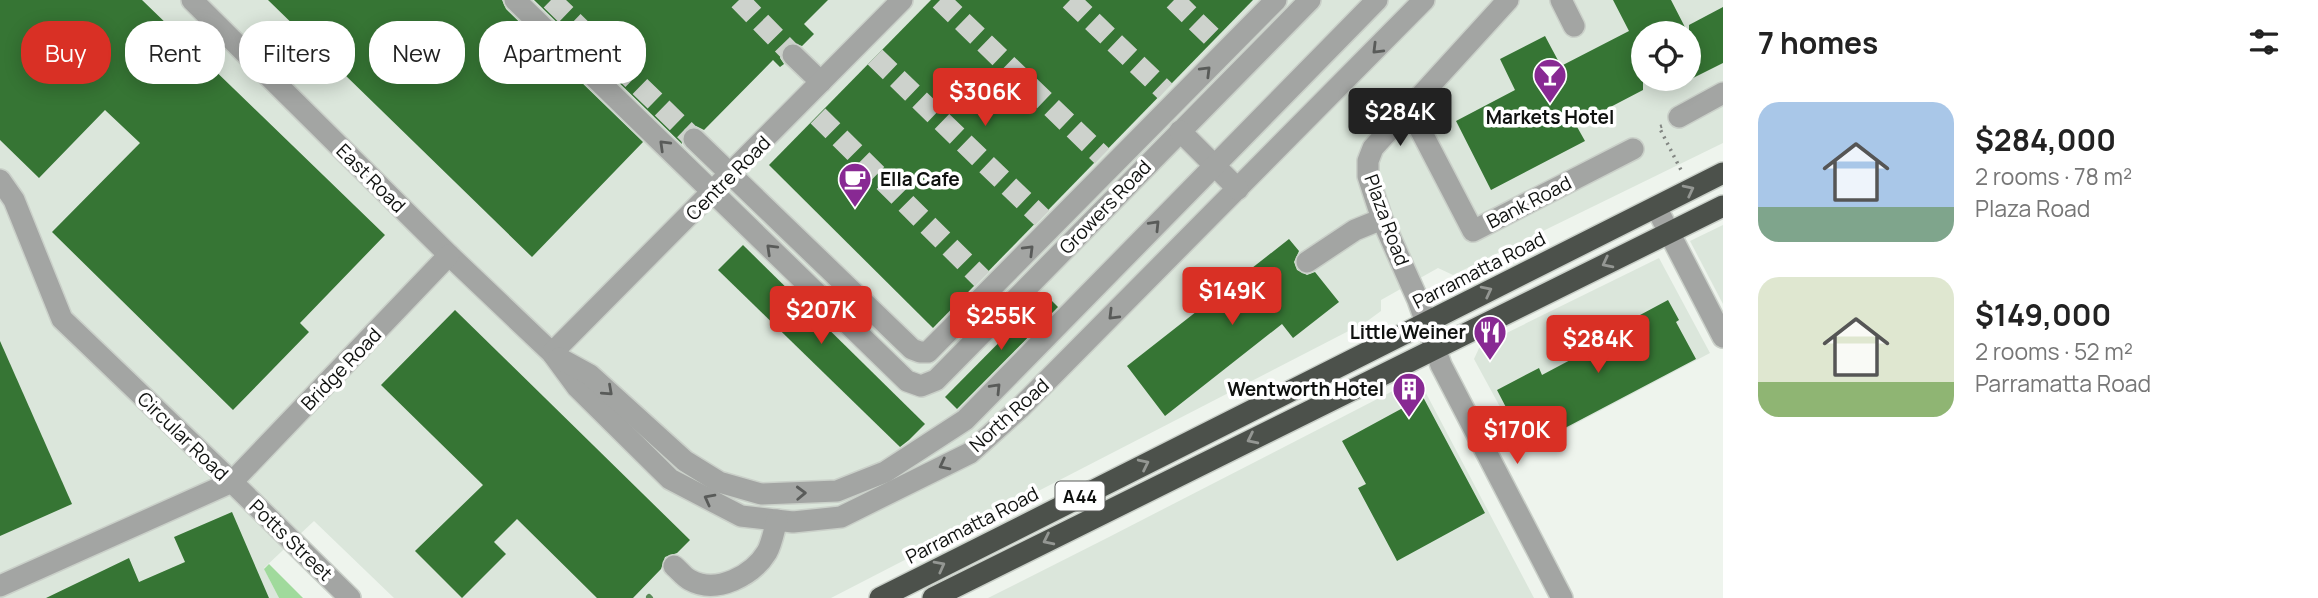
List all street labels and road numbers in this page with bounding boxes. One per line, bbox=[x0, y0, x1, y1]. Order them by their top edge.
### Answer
street label: Centre Road bbox=[680, 130, 776, 226]
street label: East Road bbox=[331, 138, 411, 218]
street label: Growers Road bbox=[1053, 154, 1157, 260]
street label: Bank Road bbox=[1482, 170, 1576, 234]
street label: Plaza Road bbox=[1358, 171, 1416, 269]
street label: Parramatta Road bbox=[1408, 225, 1550, 315]
street label: Bridge Road bbox=[295, 322, 387, 416]
street label: North Road bbox=[964, 372, 1054, 458]
street label: Circular Road bbox=[132, 386, 234, 486]
street label: Parramatta Road bbox=[901, 480, 1043, 570]
road number: A44 bbox=[1056, 482, 1104, 510]
street label: Potts Street bbox=[244, 494, 338, 586]

